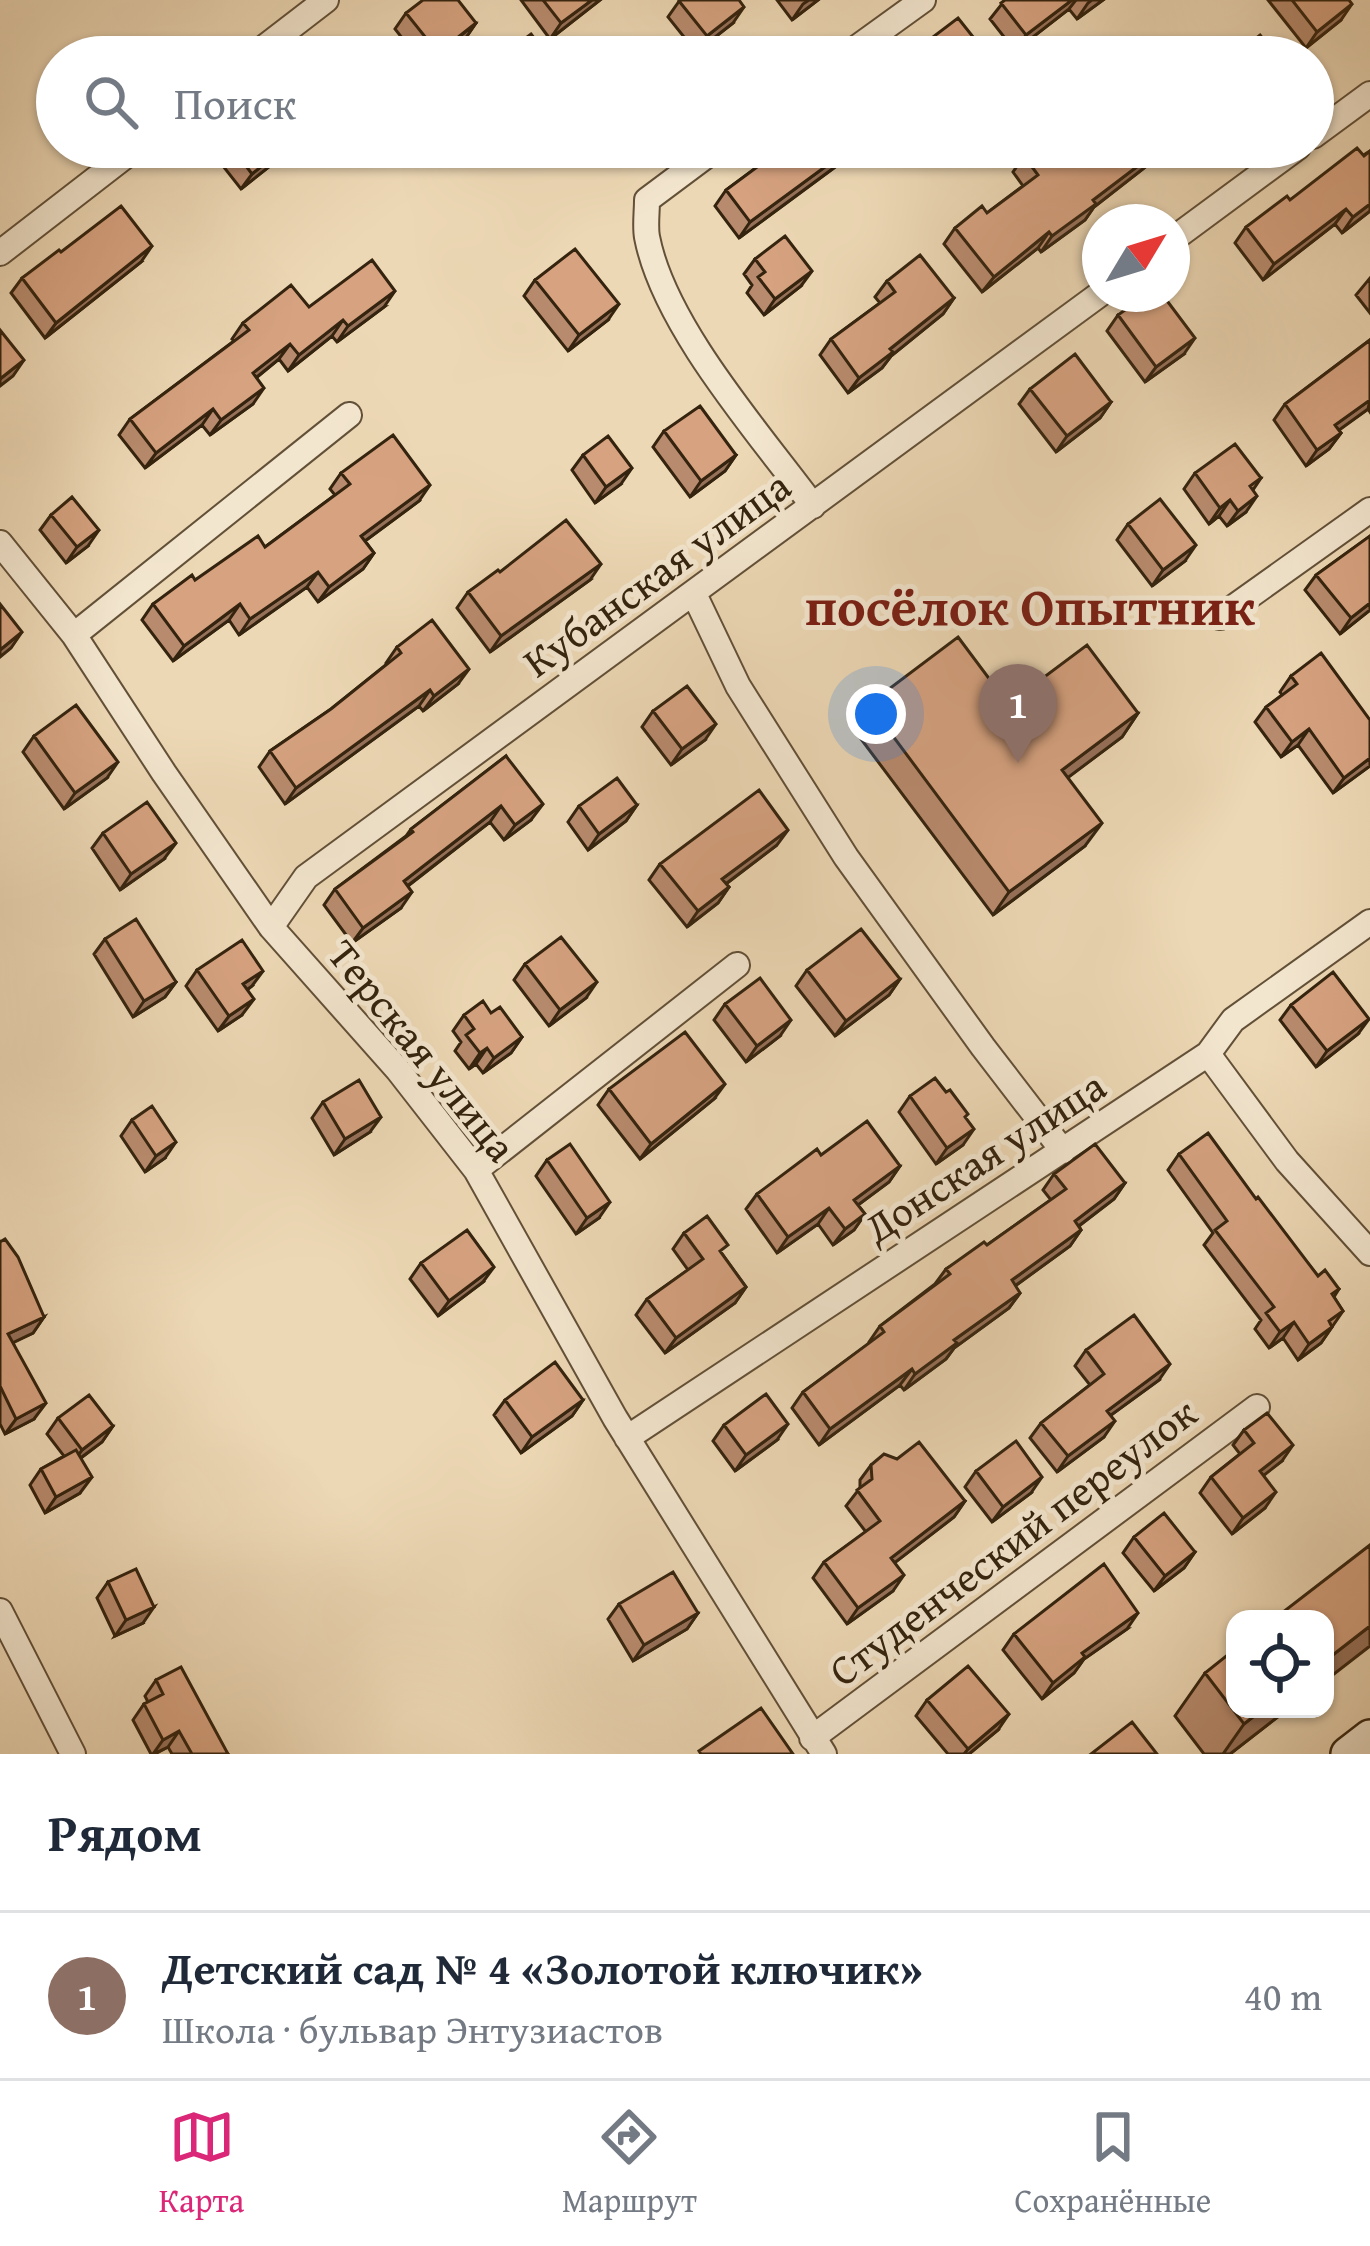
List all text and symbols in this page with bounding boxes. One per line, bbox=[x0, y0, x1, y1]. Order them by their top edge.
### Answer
search box bbox=[36, 36, 1334, 168]
icon: search bbox=[78, 69, 144, 135]
text: Поиск bbox=[174, 70, 296, 135]
north arrow bbox=[1082, 204, 1190, 312]
street label: Кубанская улица bbox=[510, 455, 802, 691]
district label: посёлок Опытник bbox=[805, 566, 1256, 645]
pin: 1 bbox=[979, 664, 1057, 763]
your location bbox=[846, 684, 906, 744]
street label: Терская улица bbox=[314, 926, 532, 1174]
street label: Донская улица bbox=[850, 1055, 1117, 1258]
street label: Студенческий переулок bbox=[815, 1382, 1209, 1700]
map controls bbox=[1226, 1610, 1334, 1718]
button: locate bbox=[1226, 1610, 1334, 1718]
text: Рядом bbox=[48, 1795, 202, 1870]
text: Детский сад № 4 «Золотой ключик» bbox=[162, 1935, 923, 2000]
text: 1 bbox=[77, 1967, 97, 2024]
text: 40 m bbox=[1244, 1967, 1322, 2024]
text: Школа · бульвар Энтузиастов bbox=[162, 2000, 663, 2057]
tab: Карта bbox=[159, 2104, 244, 2224]
tab: Маршрут bbox=[562, 2104, 697, 2224]
tab: Сохранённые bbox=[1015, 2104, 1211, 2224]

